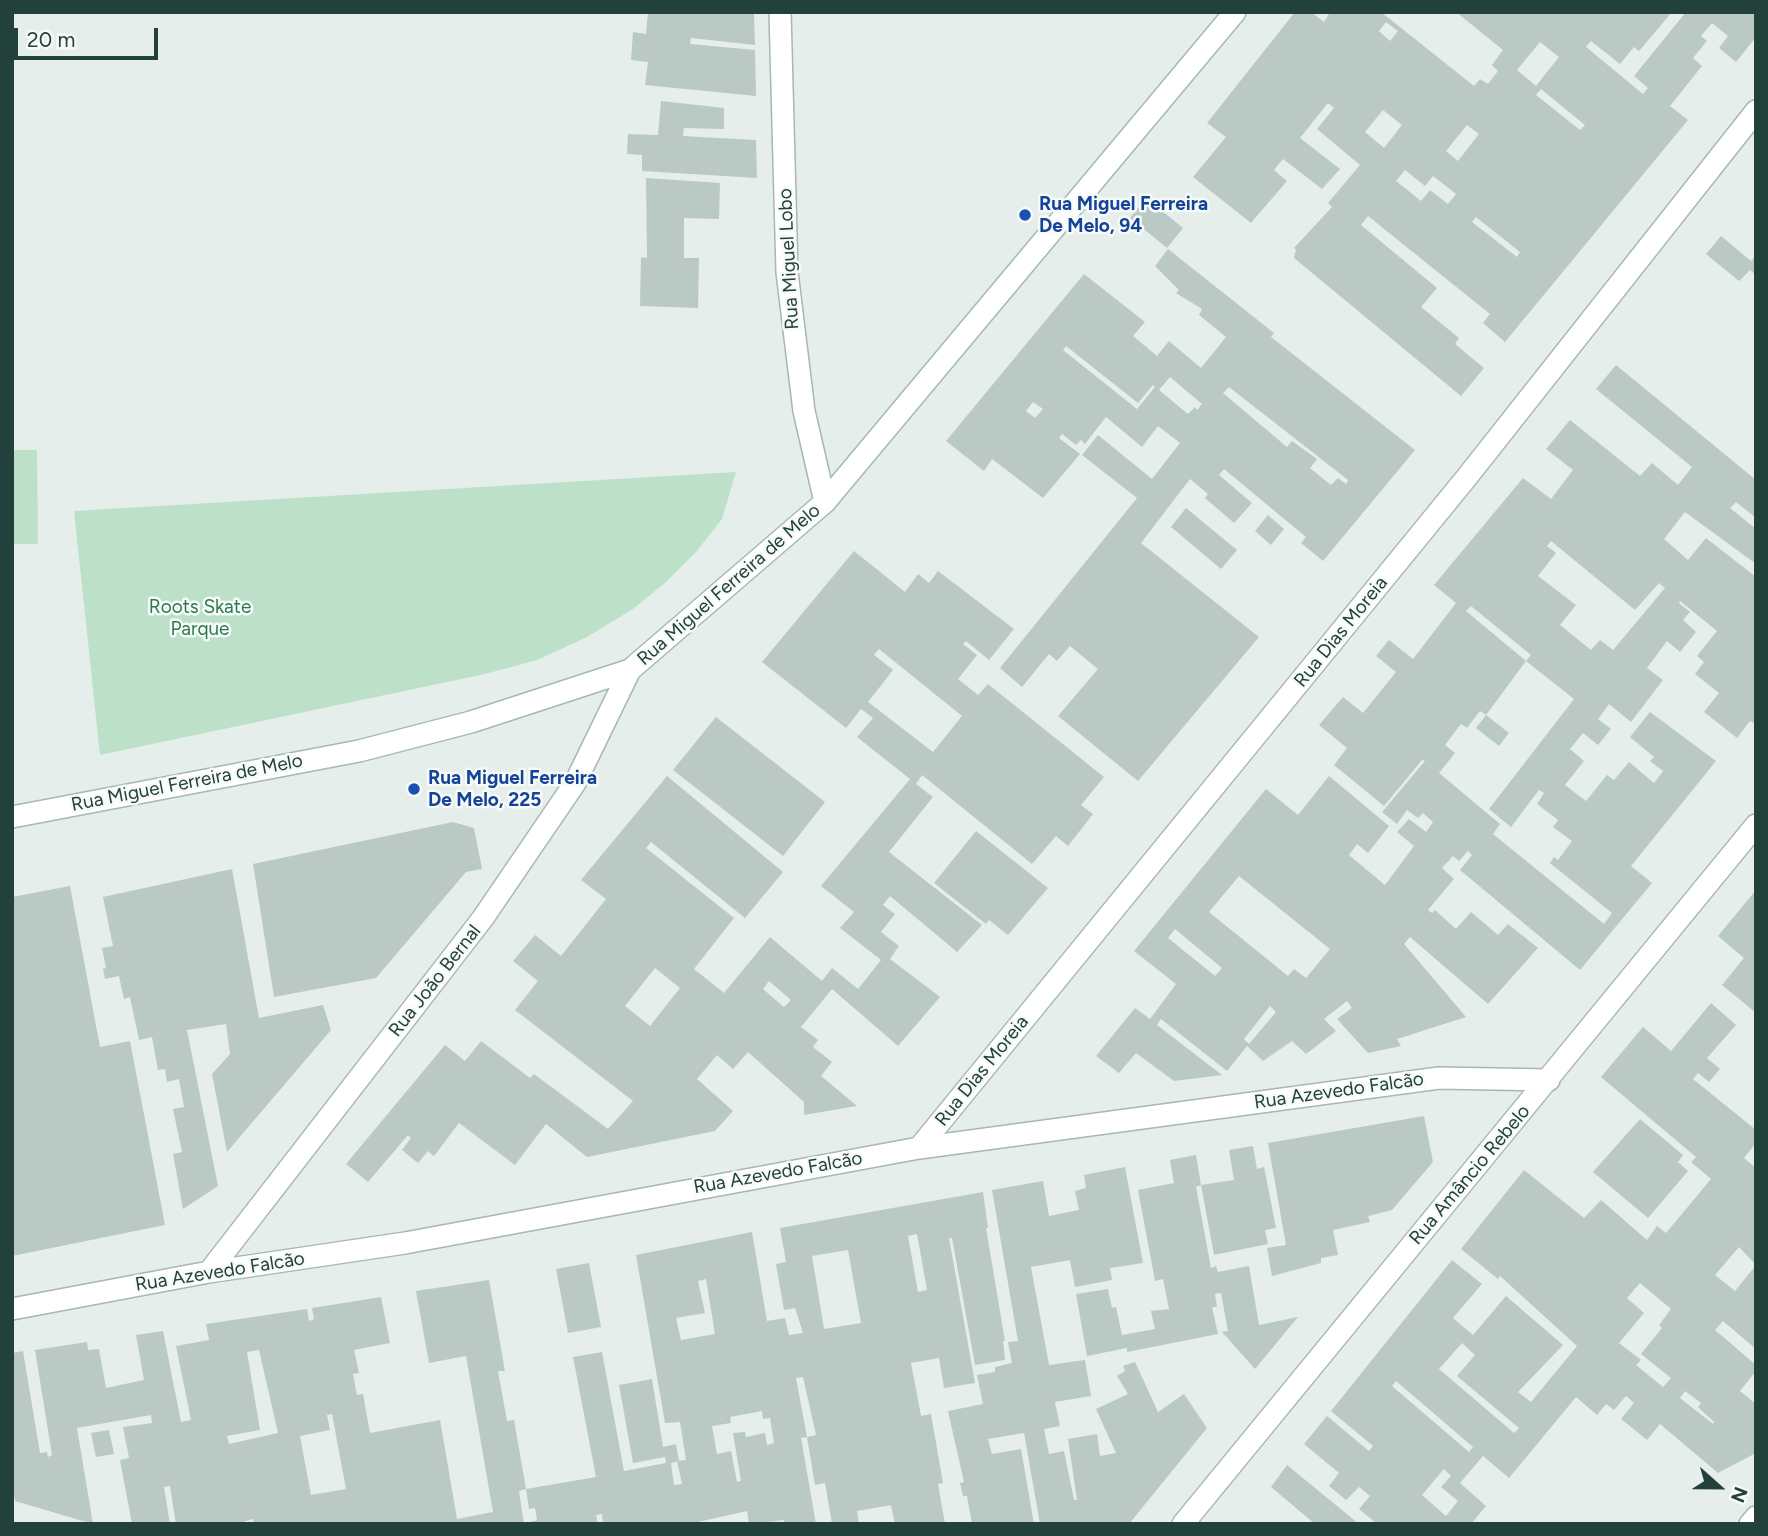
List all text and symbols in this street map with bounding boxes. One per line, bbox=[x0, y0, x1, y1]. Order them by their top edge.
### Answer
scale bar bbox=[18, 14, 161, 58]
text: 20 m bbox=[27, 27, 75, 52]
street label: Rua Miguel Lobo bbox=[774, 188, 804, 330]
place label: Rua Miguel Ferreira De Melo, 94 bbox=[1039, 193, 1208, 237]
marker: Rua Miguel Ferreira De Melo, 94 bbox=[1017, 207, 1033, 223]
street label: Rua Miguel Ferreira de Melo bbox=[633, 499, 825, 671]
street label: Rua Dias Moreia bbox=[1289, 572, 1393, 692]
park label: Roots Skate Parque bbox=[149, 596, 251, 640]
street label: Rua Miguel Ferreira de Melo bbox=[69, 749, 305, 817]
place label: Rua Miguel Ferreira De Melo, 225 bbox=[428, 767, 597, 811]
marker: Rua Miguel Ferreira De Melo, 225 bbox=[406, 781, 422, 797]
street label: Rua João Bernal bbox=[384, 920, 486, 1042]
street label: Rua Dias Moreia bbox=[930, 1011, 1034, 1131]
street label: Rua Azevedo Falcão bbox=[1253, 1068, 1425, 1114]
street label: Rua Amâncio Rebelo bbox=[1405, 1100, 1535, 1250]
street label: Rua Azevedo Falcão bbox=[692, 1147, 864, 1199]
street label: Rua Azevedo Falcão bbox=[134, 1247, 306, 1297]
north arrow bbox=[1684, 1452, 1754, 1522]
text: N bbox=[1726, 1484, 1752, 1506]

